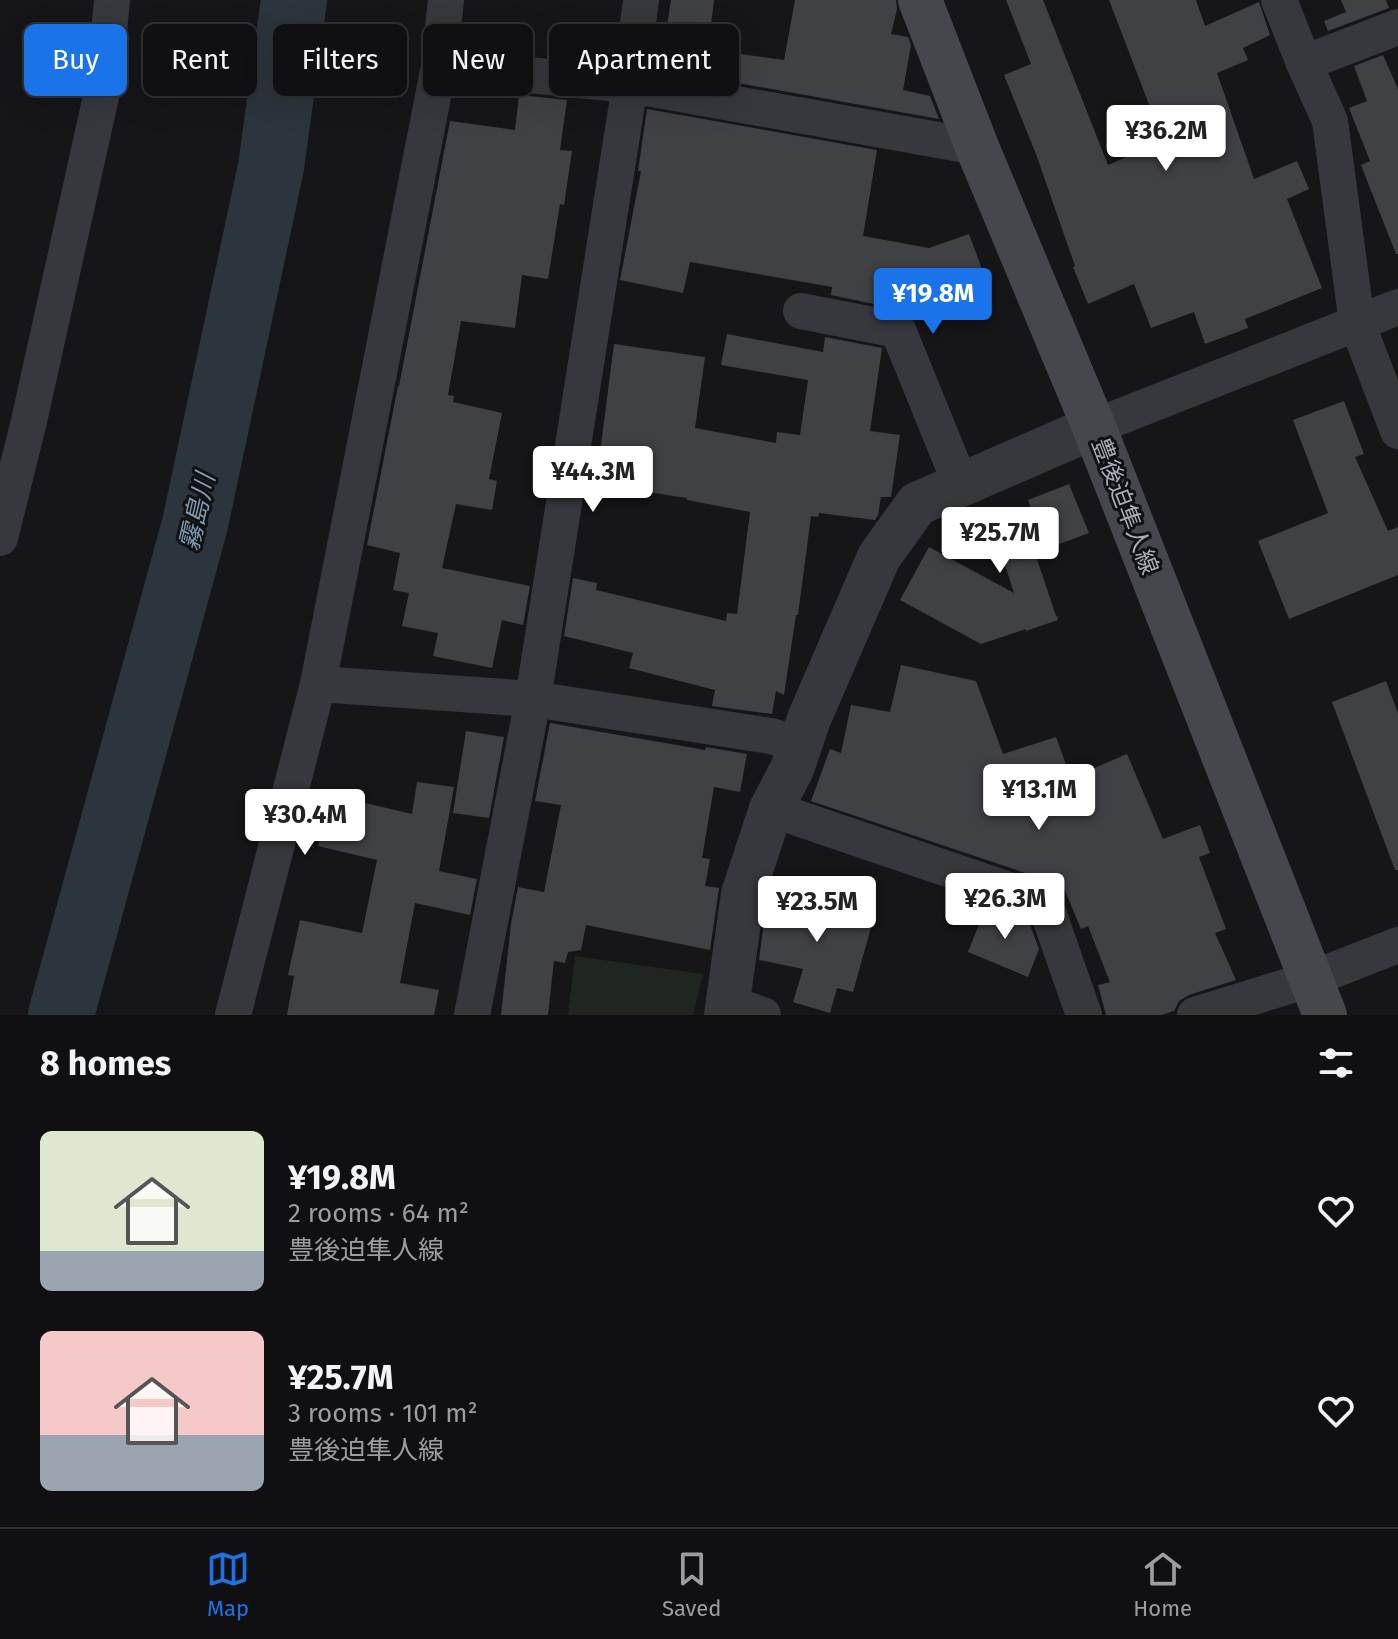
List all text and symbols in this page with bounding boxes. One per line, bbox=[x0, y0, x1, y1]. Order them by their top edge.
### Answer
chip: Buy bbox=[24, 24, 127, 96]
chip: Rent bbox=[143, 24, 257, 96]
chip: Filters bbox=[273, 24, 407, 96]
chip: New bbox=[423, 24, 533, 96]
chip: Apartment bbox=[549, 24, 739, 96]
pin: ¥36.2M bbox=[1101, 105, 1231, 173]
text: ¥36.2M bbox=[1125, 115, 1207, 146]
pin: ¥19.8M bbox=[868, 268, 998, 336]
text: ¥19.8M bbox=[892, 278, 974, 309]
street label: 豊後迫隼人線 bbox=[1086, 434, 1164, 578]
pin: ¥44.3M bbox=[528, 446, 658, 514]
text: ¥44.3M bbox=[551, 456, 635, 487]
water label: 霧島川 bbox=[174, 468, 222, 554]
pin: ¥25.7M bbox=[935, 507, 1065, 575]
text: ¥25.7M bbox=[960, 517, 1040, 548]
pin: ¥13.1M bbox=[974, 764, 1104, 832]
text: ¥13.1M bbox=[1001, 774, 1077, 805]
pin: ¥30.4M bbox=[240, 789, 370, 857]
text: ¥30.4M bbox=[263, 799, 347, 830]
pin: ¥26.3M bbox=[940, 873, 1070, 941]
pin: ¥23.5M bbox=[752, 876, 882, 944]
text: ¥26.3M bbox=[963, 883, 1047, 914]
text: ¥23.5M bbox=[776, 886, 858, 917]
icon: filters bbox=[1314, 1041, 1358, 1085]
text: 8 homes bbox=[40, 1043, 171, 1084]
text: ¥19.8M bbox=[288, 1157, 396, 1198]
icon: home bbox=[104, 1163, 200, 1259]
icon: heart bbox=[1314, 1189, 1358, 1233]
text: 2 rooms · 64 m² bbox=[288, 1198, 469, 1229]
text: 豊後迫隼人線 bbox=[288, 1235, 444, 1266]
text: ¥25.7M bbox=[288, 1357, 393, 1398]
icon: home bbox=[104, 1363, 200, 1459]
icon: heart bbox=[1314, 1389, 1358, 1433]
text: 3 rooms · 101 m² bbox=[288, 1398, 478, 1429]
text: 豊後迫隼人線 bbox=[288, 1435, 444, 1466]
tab: Map bbox=[206, 1547, 250, 1622]
tab: Saved bbox=[662, 1547, 721, 1622]
tab: Home bbox=[1133, 1547, 1192, 1622]

